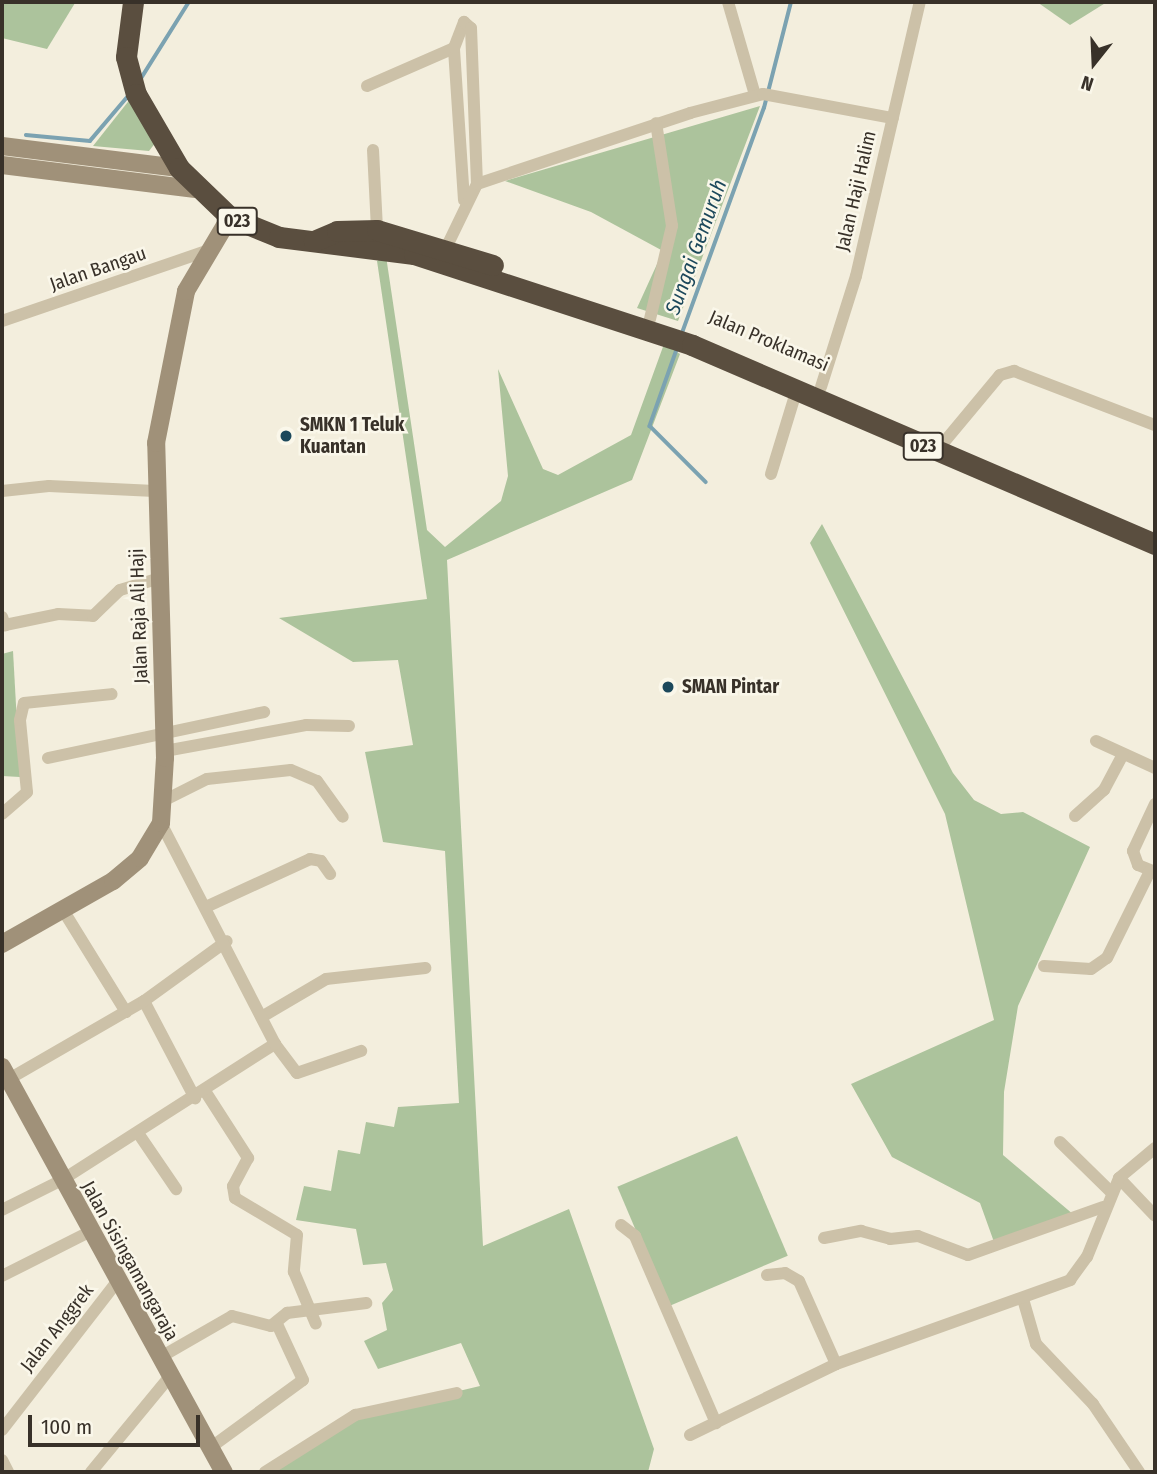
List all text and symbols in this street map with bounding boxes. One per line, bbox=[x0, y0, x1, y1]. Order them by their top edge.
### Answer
north arrow bbox=[1059, 28, 1129, 98]
text: N bbox=[1078, 71, 1096, 96]
street label: Jalan Haji Halim bbox=[831, 129, 881, 253]
water label: Sungai Gemuruh bbox=[660, 176, 732, 318]
road number: 023 bbox=[216, 206, 258, 236]
street label: Jalan Bangau bbox=[47, 242, 149, 296]
street label: Jalan Proklamasi bbox=[705, 305, 833, 377]
place label: SMKN 1 Teluk Kuantan bbox=[300, 414, 404, 458]
marker: SMKN 1 Teluk Kuantan bbox=[278, 428, 294, 444]
road number: 023 bbox=[902, 432, 944, 461]
street label: Jalan Raja Ali Haji bbox=[125, 548, 153, 684]
place label: SMAN Pintar bbox=[682, 676, 779, 698]
marker: SMAN Pintar bbox=[660, 679, 676, 695]
street label: Jalan Sisingamangaraja bbox=[77, 1177, 183, 1345]
street label: Jalan Anggrek bbox=[16, 1280, 98, 1376]
scale bar bbox=[32, 1400, 203, 1444]
text: 100 m bbox=[41, 1414, 92, 1440]

